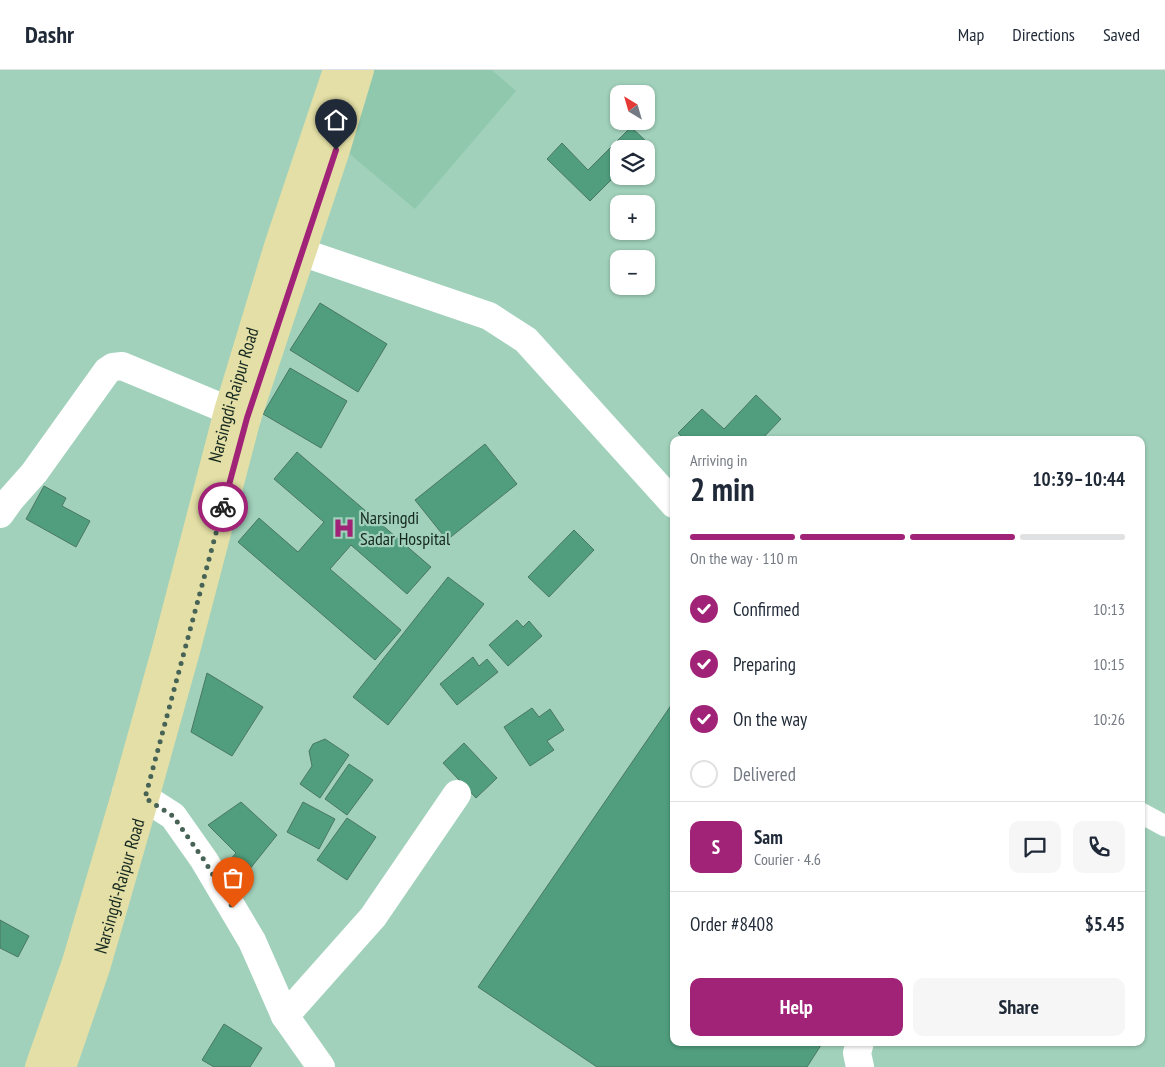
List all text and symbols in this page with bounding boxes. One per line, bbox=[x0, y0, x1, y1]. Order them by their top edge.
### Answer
text: Dashr bbox=[25, 19, 74, 50]
text: Map bbox=[958, 23, 984, 46]
text: Directions bbox=[1012, 23, 1075, 46]
text: Saved bbox=[1103, 23, 1140, 46]
north arrow bbox=[610, 85, 655, 130]
map controls bbox=[610, 85, 655, 295]
pin bbox=[315, 99, 357, 150]
icon: home bbox=[322, 106, 350, 134]
button: layers bbox=[610, 140, 655, 185]
button: + bbox=[610, 195, 655, 240]
button: − bbox=[610, 250, 655, 295]
street label: Narsingdi-Raipur Road bbox=[203, 325, 264, 465]
text: Arriving in bbox=[690, 450, 747, 470]
text: 10:39–10:44 bbox=[1032, 467, 1125, 491]
text: 2 min bbox=[690, 468, 755, 510]
courier bbox=[198, 482, 248, 532]
icon: bike bbox=[209, 493, 237, 521]
place label: Narsingdi Sadar Hospital bbox=[360, 506, 451, 550]
hospital icon: Narsingdi Sadar Hospital bbox=[331, 515, 357, 541]
text: On the way · 110 m bbox=[690, 548, 798, 568]
icon: check bbox=[690, 595, 718, 623]
text: Confirmed bbox=[733, 597, 800, 621]
text: 10:13 bbox=[1093, 599, 1125, 619]
icon: check bbox=[690, 650, 718, 678]
text: Preparing bbox=[733, 652, 796, 676]
text: 10:15 bbox=[1093, 654, 1125, 674]
icon: check bbox=[690, 705, 718, 733]
text: On the way bbox=[733, 707, 807, 731]
text: 10:26 bbox=[1093, 709, 1125, 729]
text: Delivered bbox=[733, 762, 796, 786]
street label: Narsingdi-Raipur Road bbox=[89, 816, 150, 956]
button: chat bbox=[1009, 821, 1061, 873]
button: phone bbox=[1073, 821, 1125, 873]
text: Sam bbox=[754, 825, 783, 849]
text: S bbox=[712, 835, 720, 859]
text: Courier · 4.6 bbox=[754, 849, 821, 869]
pin bbox=[212, 857, 254, 908]
icon: bag bbox=[219, 864, 247, 892]
text: Order #8408 bbox=[690, 912, 774, 936]
text: $5.45 bbox=[1085, 912, 1125, 936]
button: Help bbox=[690, 978, 903, 1036]
button: Share bbox=[913, 978, 1125, 1036]

